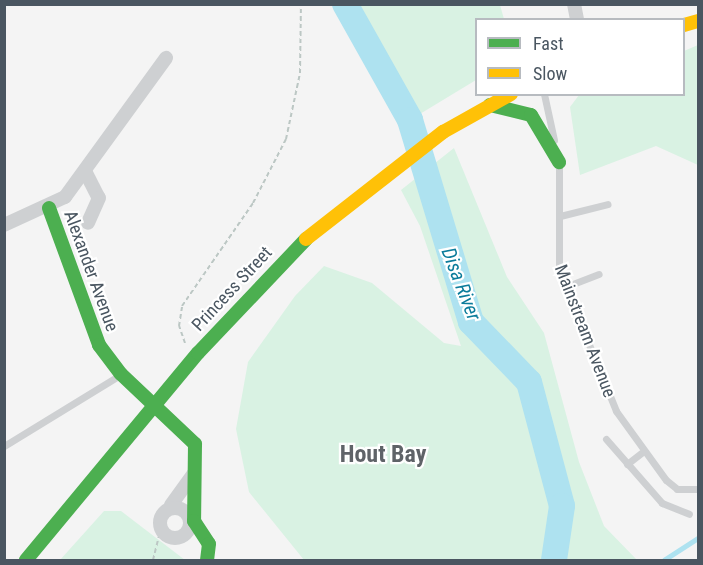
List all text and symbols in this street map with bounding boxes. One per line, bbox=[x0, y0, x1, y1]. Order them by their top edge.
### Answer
legend bbox=[475, 18, 685, 96]
text: Fast bbox=[533, 33, 564, 54]
text: Slow bbox=[533, 63, 567, 84]
street label: Alexander Avenue bbox=[59, 208, 123, 334]
street label: Princess Street bbox=[187, 242, 277, 336]
water label: Disa River bbox=[436, 244, 486, 324]
street label: Mainstream Avenue bbox=[550, 262, 620, 400]
district label: Hout Bay bbox=[340, 441, 426, 469]

